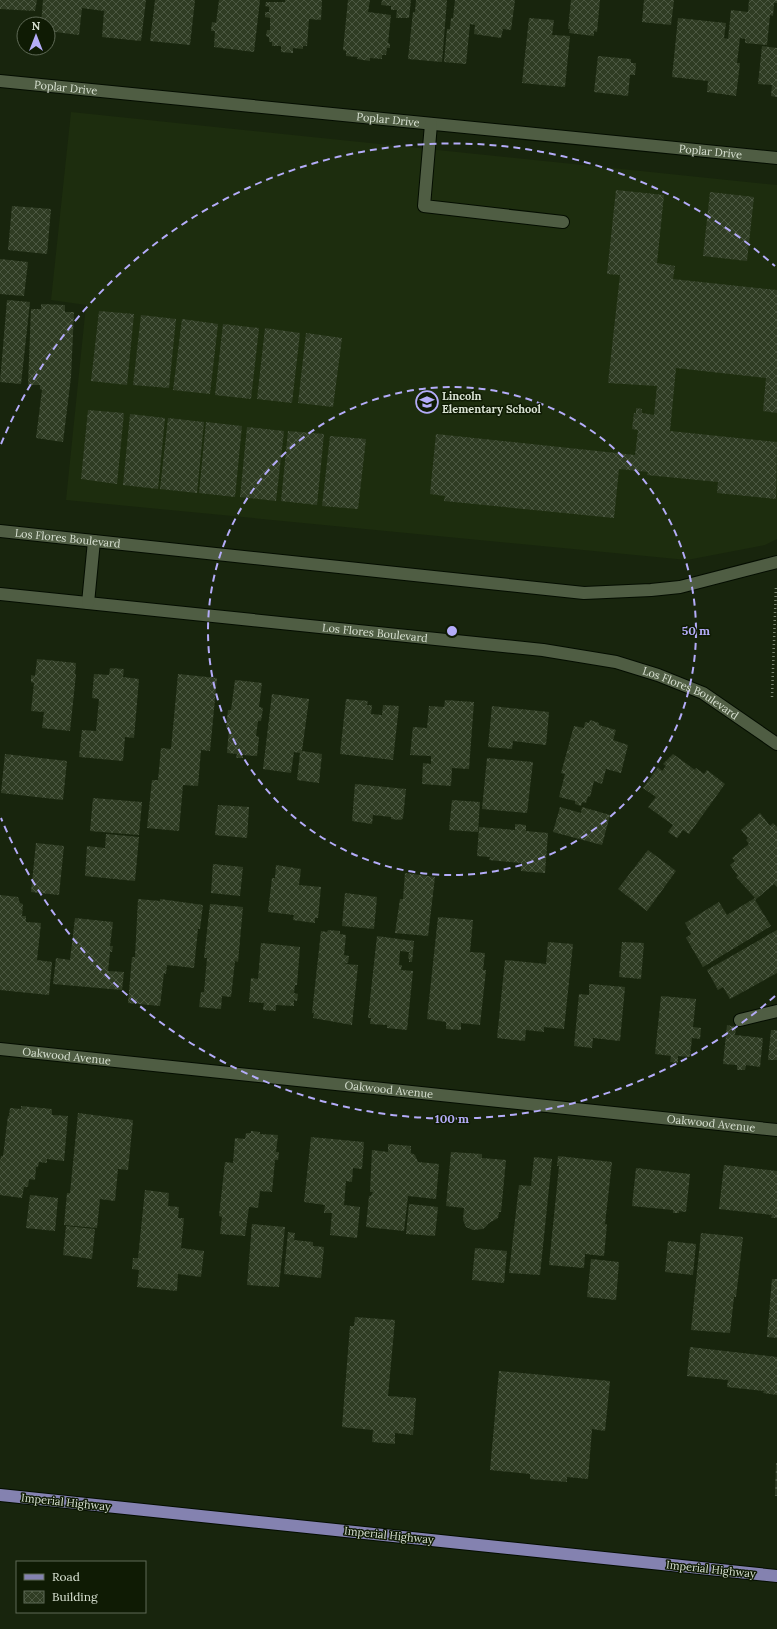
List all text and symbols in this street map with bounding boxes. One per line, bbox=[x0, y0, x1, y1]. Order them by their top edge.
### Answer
north arrow bbox=[16, 16, 56, 56]
text: N bbox=[32, 19, 41, 33]
street label: Poplar Drive bbox=[33, 77, 98, 98]
street label: Poplar Drive bbox=[356, 109, 420, 130]
street label: Poplar Drive bbox=[678, 141, 743, 162]
school or university icon: Lincoln Elementary School bbox=[414, 389, 440, 415]
place label: Lincoln Elementary School bbox=[442, 389, 541, 416]
street label: Los Flores Boulevard bbox=[14, 526, 122, 551]
street label: Los Flores Boulevard bbox=[322, 620, 429, 645]
text: 50 m bbox=[682, 623, 710, 638]
centre of rings bbox=[445, 624, 459, 638]
street label: Los Flores Boulevard bbox=[641, 664, 742, 723]
street label: Oakwood Avenue bbox=[22, 1044, 112, 1068]
street label: Oakwood Avenue bbox=[344, 1078, 434, 1101]
text: 100 m bbox=[435, 1111, 469, 1126]
street label: Oakwood Avenue bbox=[666, 1112, 756, 1135]
street label: Imperial Highway bbox=[21, 1490, 112, 1514]
street label: Imperial Highway bbox=[344, 1523, 435, 1547]
street label: Imperial Highway bbox=[666, 1557, 757, 1581]
legend bbox=[16, 1561, 146, 1613]
text: Road bbox=[52, 1569, 80, 1584]
text: Building bbox=[52, 1589, 98, 1604]

